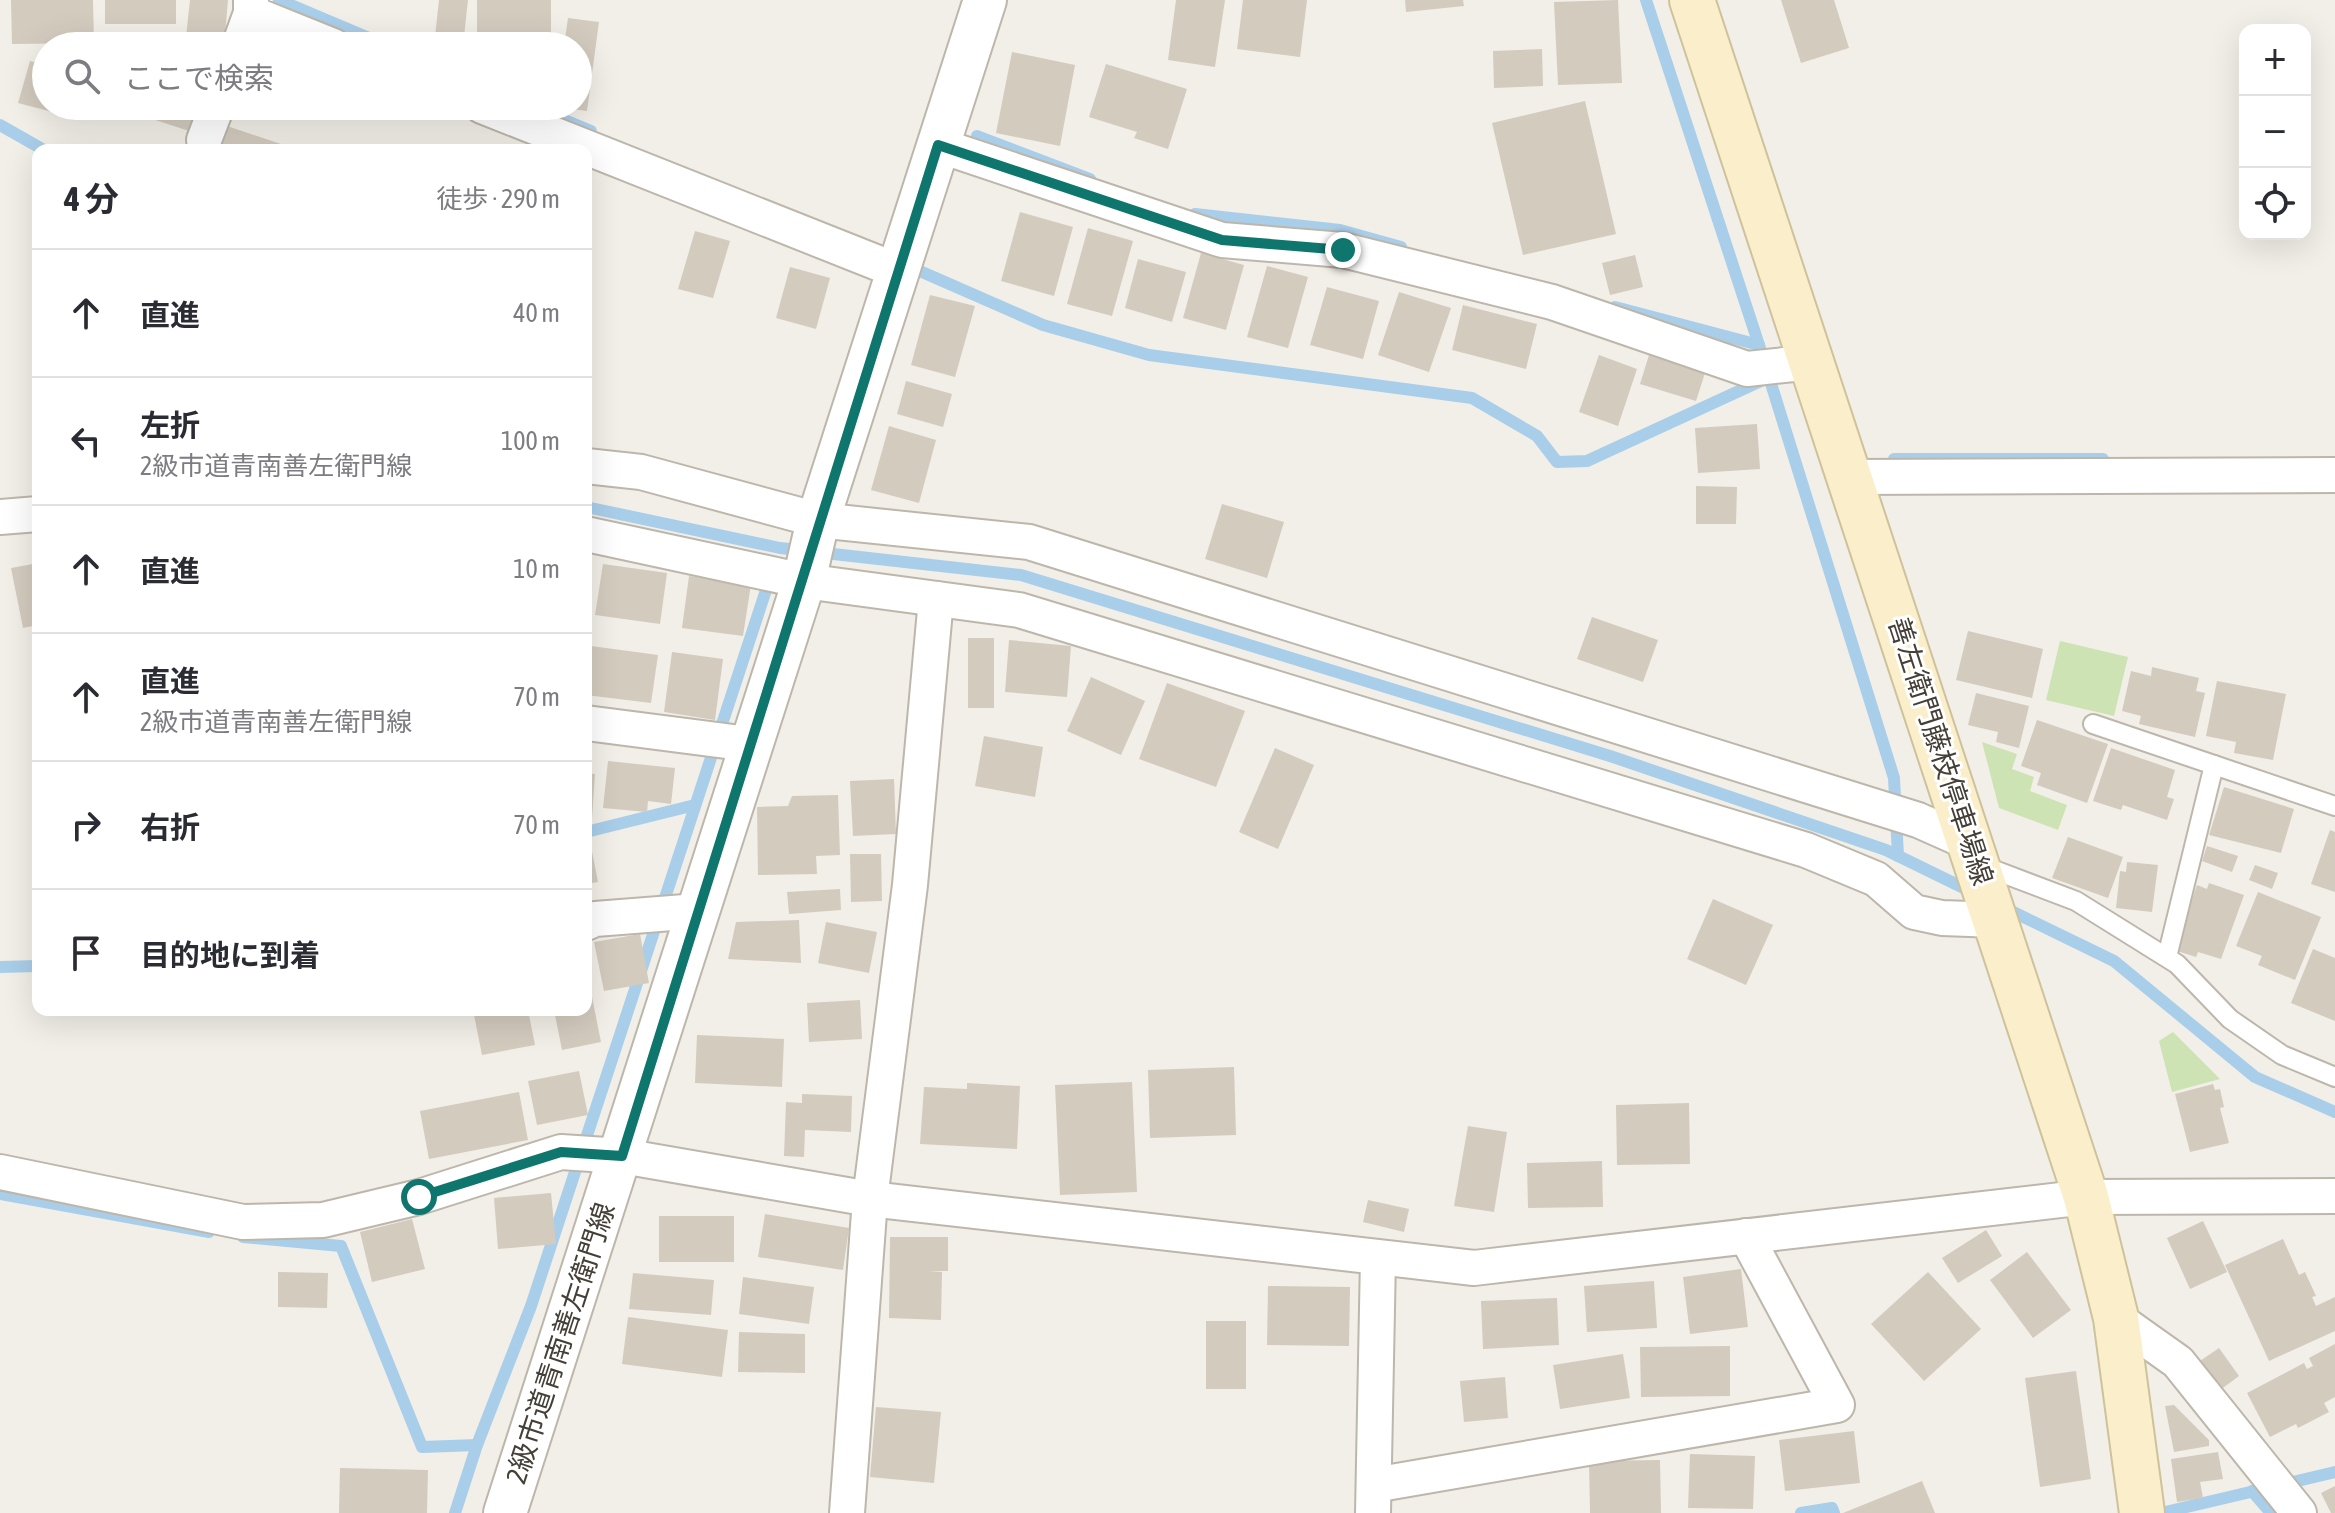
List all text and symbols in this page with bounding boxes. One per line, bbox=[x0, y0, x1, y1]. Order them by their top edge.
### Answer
map controls bbox=[2239, 24, 2311, 240]
button: + bbox=[2239, 24, 2311, 96]
search box bbox=[32, 32, 592, 120]
icon: search bbox=[60, 54, 104, 98]
text: ここで検索 bbox=[124, 61, 274, 95]
button: − bbox=[2239, 96, 2311, 168]
button: locate bbox=[2239, 168, 2311, 240]
text: 4 分 bbox=[64, 179, 119, 218]
text: 徒歩 · 290 m bbox=[436, 184, 560, 214]
route end bbox=[1325, 232, 1361, 268]
icon: ahead bbox=[64, 291, 108, 335]
text: 直進 bbox=[140, 298, 200, 332]
text: 40 m bbox=[513, 298, 560, 328]
text: 左折 bbox=[140, 408, 200, 442]
icon: left bbox=[64, 419, 108, 463]
text: 100 m bbox=[501, 426, 560, 456]
text: 2級市道青南善左衛門線 bbox=[140, 451, 412, 481]
icon: ahead bbox=[64, 547, 108, 591]
text: 直進 bbox=[140, 554, 200, 588]
text: 10 m bbox=[513, 554, 560, 584]
street label: 善左衛門藤枝停車場線 bbox=[1883, 613, 1999, 889]
text: 直進 bbox=[140, 664, 200, 698]
icon: ahead bbox=[64, 675, 108, 719]
text: 70 m bbox=[513, 682, 560, 712]
text: 2級市道青南善左衛門線 bbox=[140, 707, 412, 737]
icon: right bbox=[64, 803, 108, 847]
text: 右折 bbox=[140, 810, 200, 844]
text: 70 m bbox=[513, 810, 560, 840]
icon: arrive bbox=[64, 931, 108, 975]
text: 目的地に到着 bbox=[140, 938, 320, 972]
route start bbox=[401, 1179, 437, 1215]
street label: 2級市道青南善左衛門線 bbox=[499, 1199, 621, 1487]

